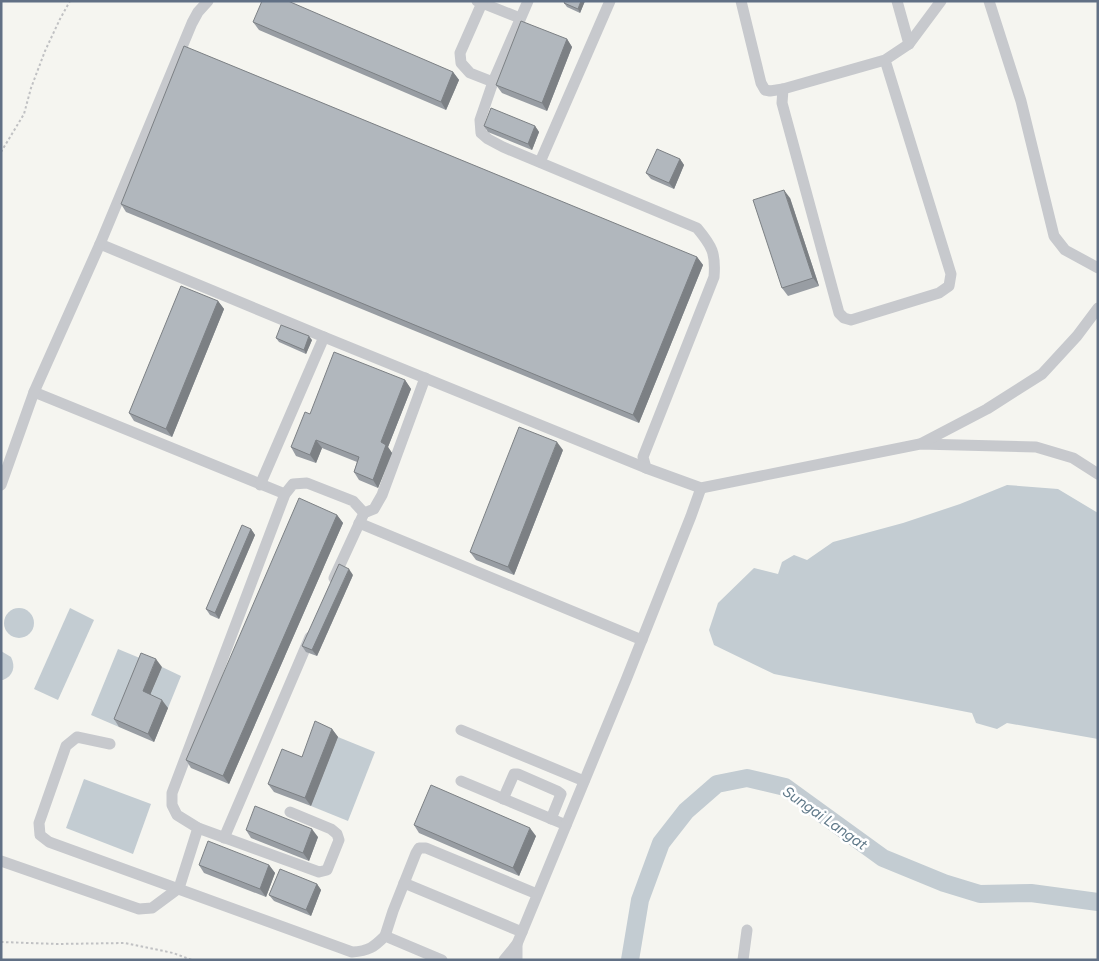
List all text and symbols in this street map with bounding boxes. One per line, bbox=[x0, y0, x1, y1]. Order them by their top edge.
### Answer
water label: Sungai Langat bbox=[779, 782, 871, 854]

